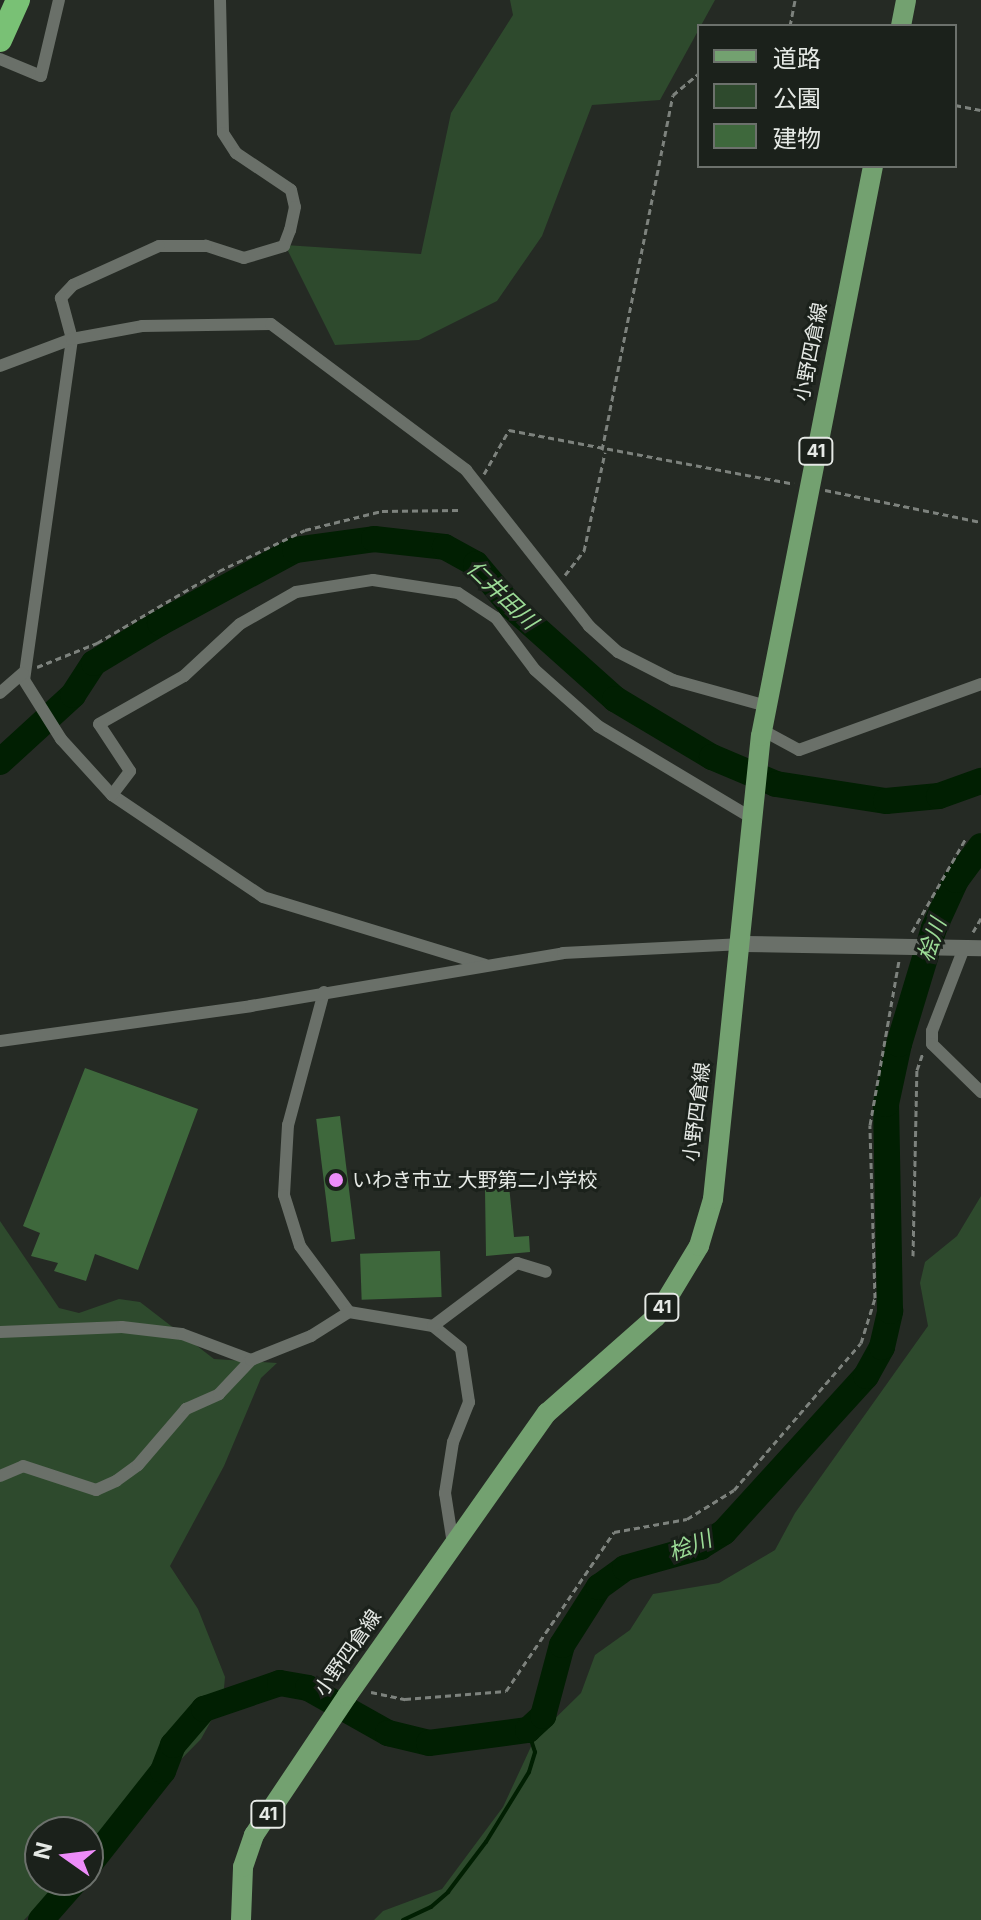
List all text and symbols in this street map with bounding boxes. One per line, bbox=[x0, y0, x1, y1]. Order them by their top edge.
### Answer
legend bbox=[697, 24, 957, 168]
text: 道路 bbox=[773, 44, 821, 73]
text: 公園 bbox=[773, 84, 821, 113]
text: 建物 bbox=[773, 124, 821, 153]
street label: 小野四倉線 bbox=[790, 301, 832, 403]
road number: 41 bbox=[798, 437, 834, 465]
water label: 仁井田川 bbox=[461, 555, 543, 635]
water label: 桧川 bbox=[912, 915, 952, 965]
street label: 小野四倉線 bbox=[679, 1061, 715, 1163]
place label: いわき市立 大野第二小学校 bbox=[352, 1168, 598, 1192]
marker: いわき市立 大野第二小学校 bbox=[327, 1171, 345, 1189]
road number: 41 bbox=[644, 1293, 680, 1321]
water label: 桧川 bbox=[665, 1526, 715, 1566]
street label: 小野四倉線 bbox=[309, 1605, 387, 1701]
road number: 41 bbox=[250, 1800, 286, 1828]
north arrow bbox=[24, 1816, 104, 1896]
text: N bbox=[28, 1839, 57, 1862]

